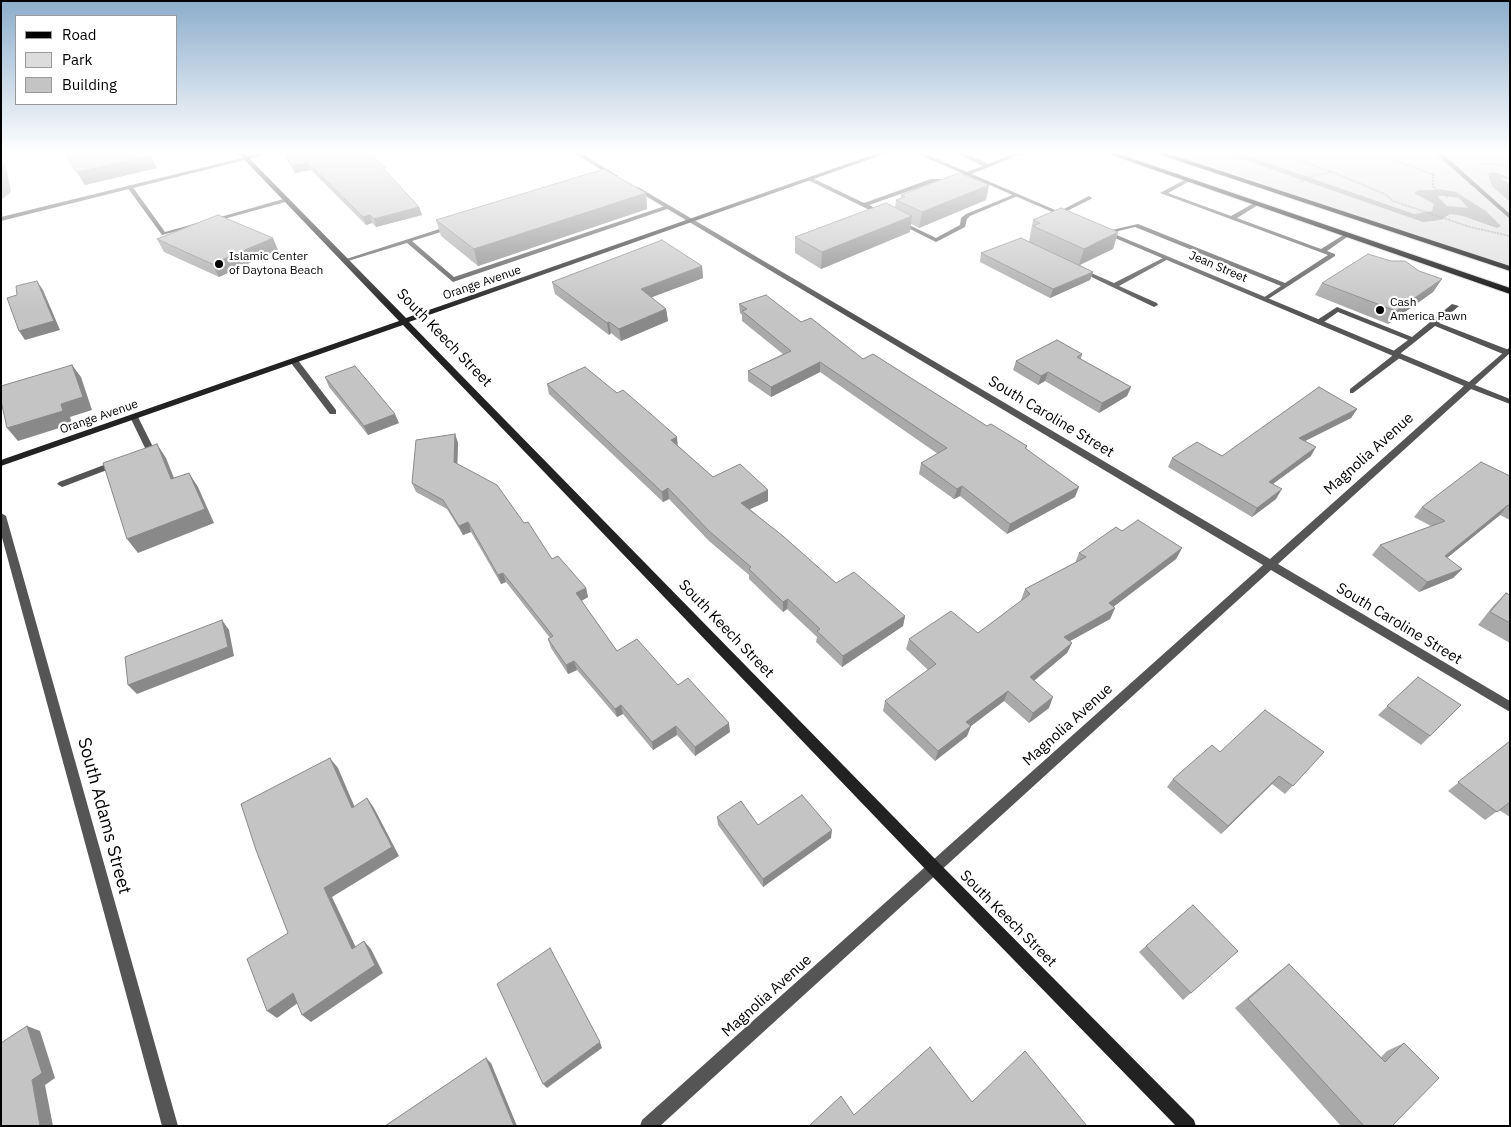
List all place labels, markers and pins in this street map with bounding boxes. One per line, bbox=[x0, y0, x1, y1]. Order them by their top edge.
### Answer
place label: Islamic Center of Daytona Beach bbox=[229, 250, 323, 278]
marker: Islamic Center of Daytona Beach bbox=[213, 258, 225, 270]
place label: Cash America Pawn bbox=[1390, 296, 1467, 324]
marker: Cash America Pawn bbox=[1374, 304, 1386, 316]

